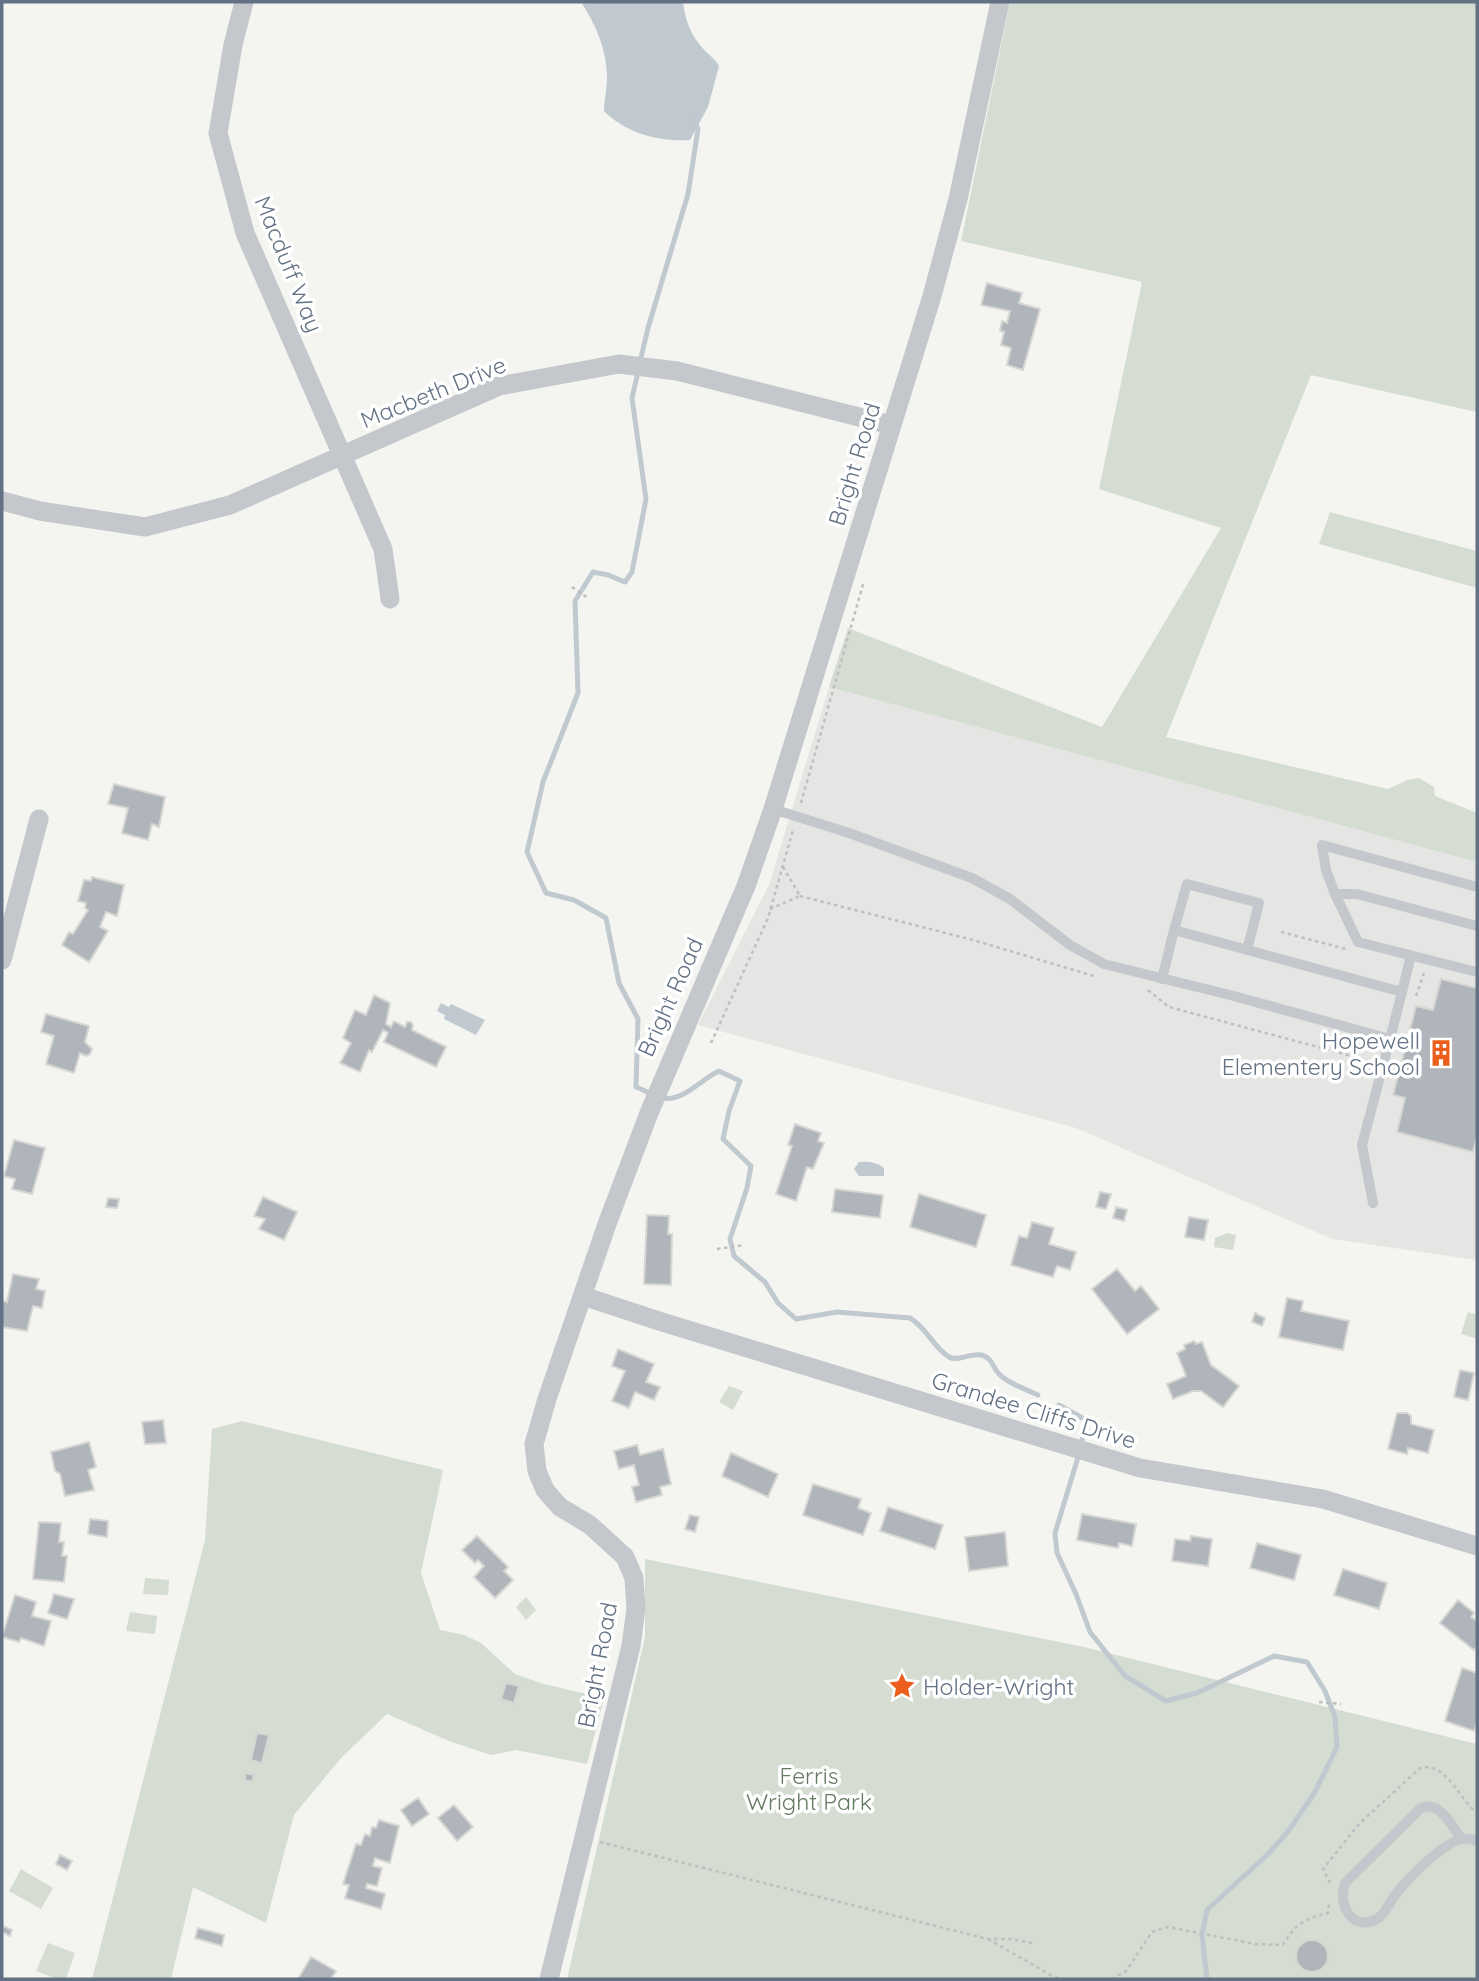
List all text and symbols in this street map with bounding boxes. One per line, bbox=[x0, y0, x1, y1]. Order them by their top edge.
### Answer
street label: Macduff Way bbox=[249, 192, 329, 336]
street label: Macbeth Drive bbox=[356, 350, 510, 434]
street label: Bright Road bbox=[822, 399, 886, 529]
street label: Bright Road bbox=[631, 933, 709, 1061]
place label: Hopewell Elementery School bbox=[1222, 1026, 1420, 1081]
building icon: Hopewell Elementery School bbox=[1426, 1038, 1456, 1068]
street label: Grandee Cliffs Drive bbox=[928, 1365, 1140, 1455]
street label: Bright Road bbox=[571, 1600, 623, 1730]
place icon: Holder-Wright bbox=[887, 1671, 917, 1701]
place label: Holder-Wright bbox=[923, 1672, 1075, 1701]
park label: Ferris Wright Park bbox=[746, 1761, 872, 1816]

